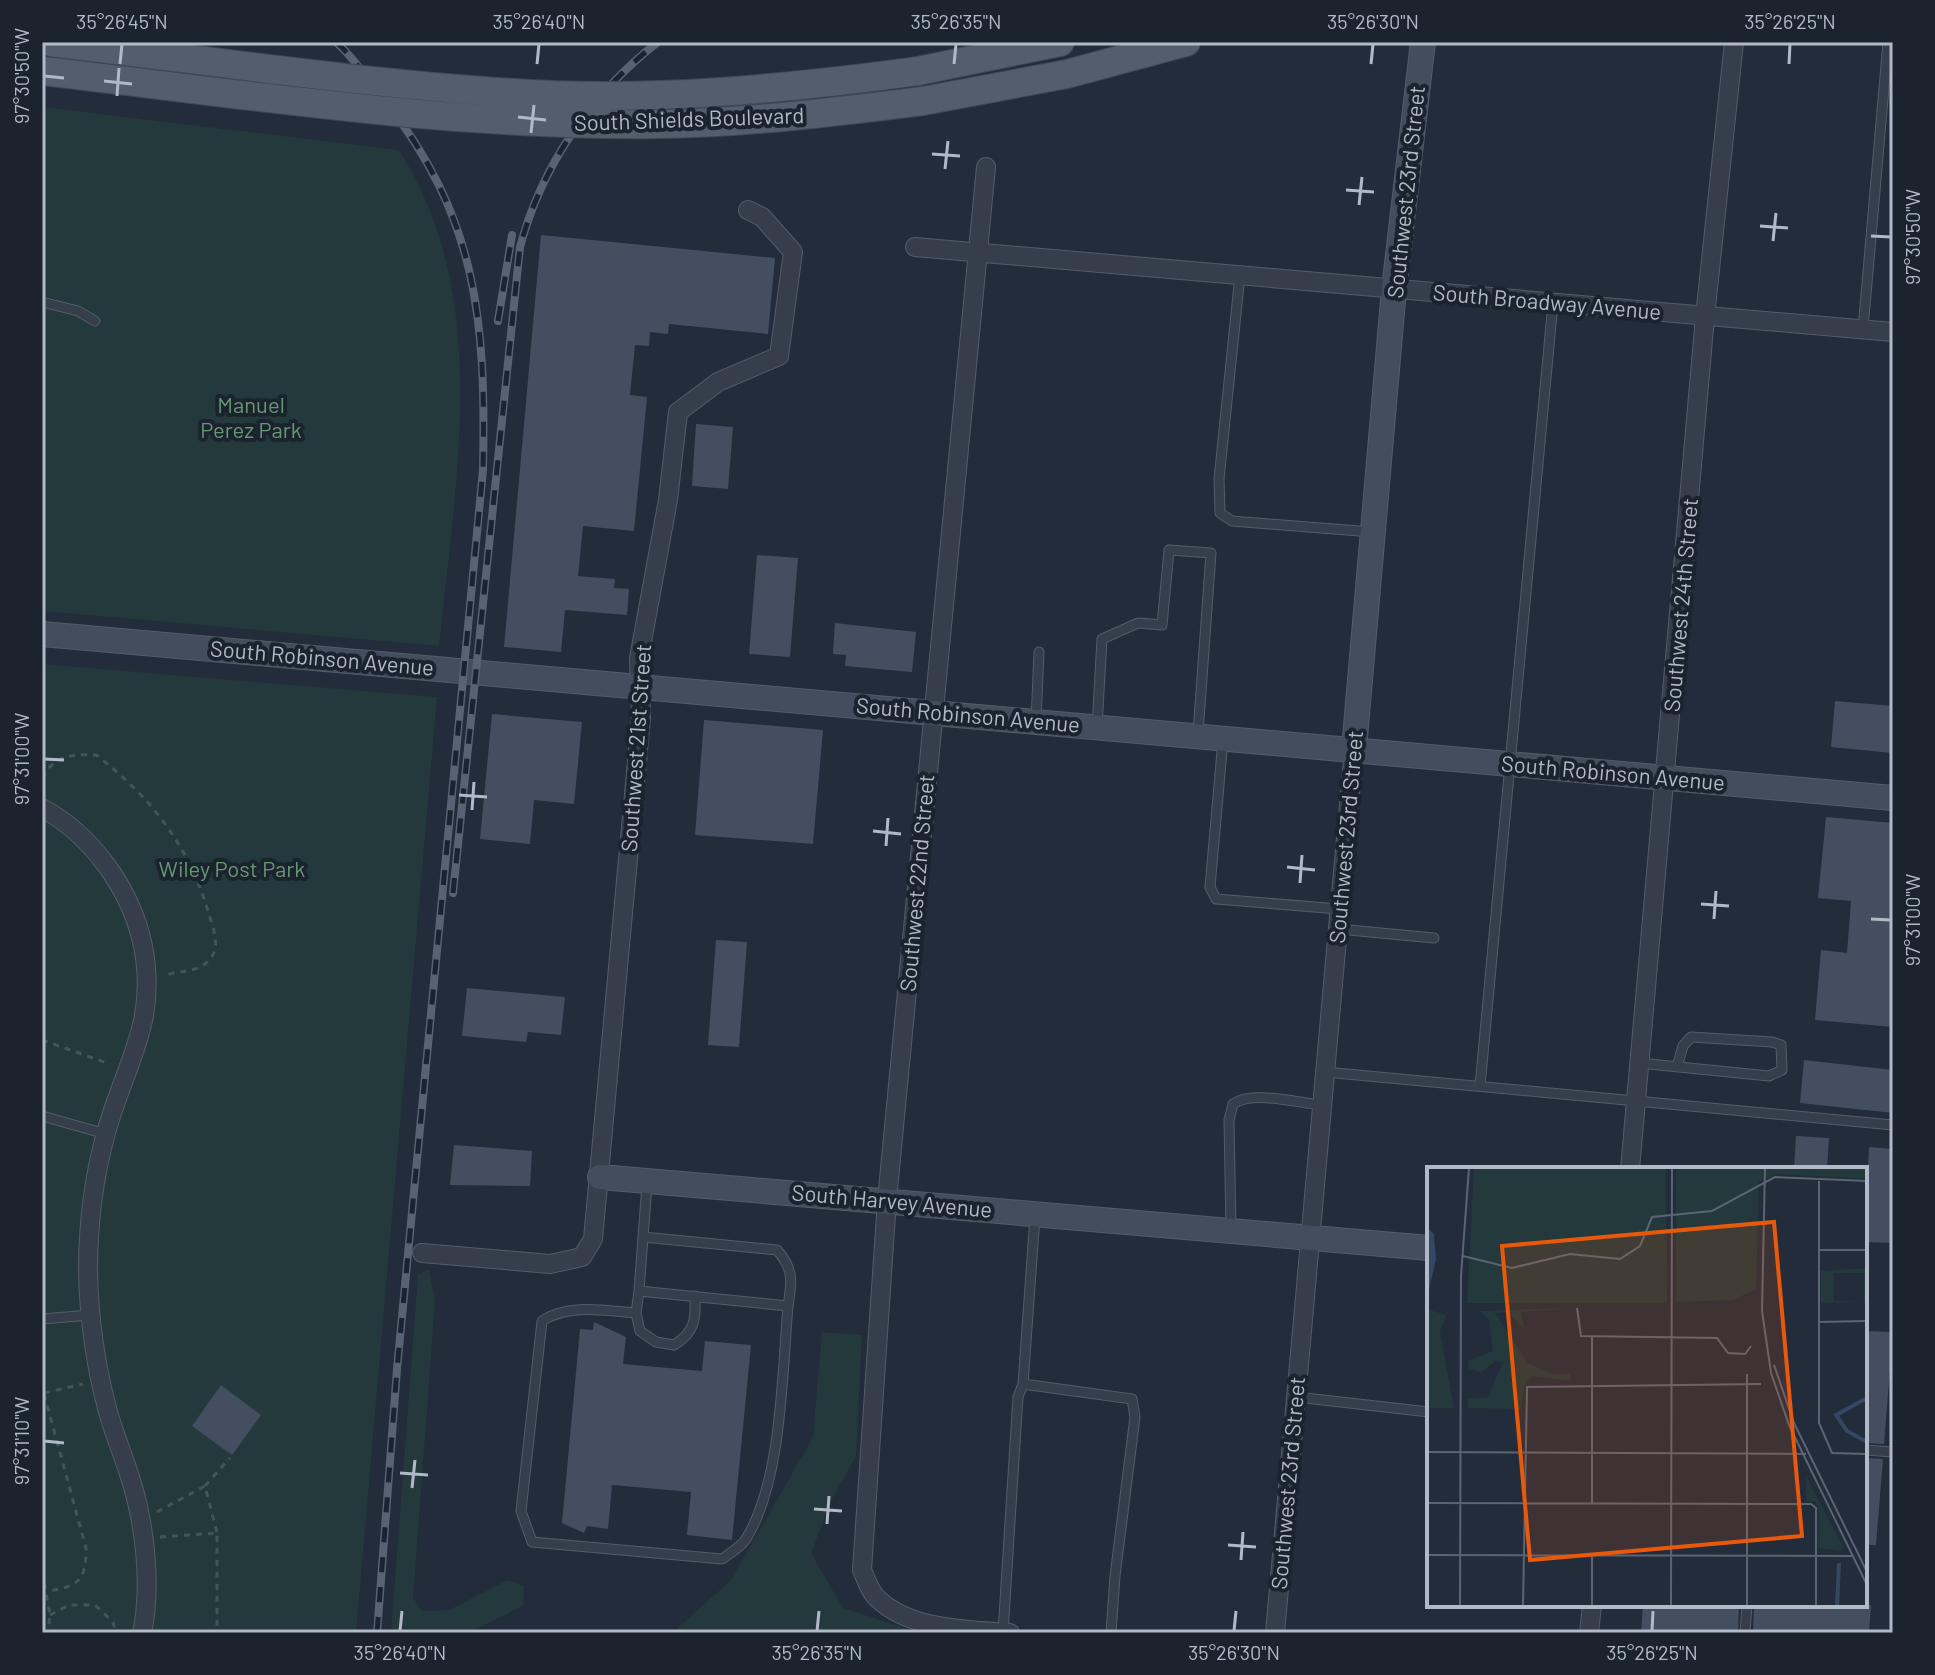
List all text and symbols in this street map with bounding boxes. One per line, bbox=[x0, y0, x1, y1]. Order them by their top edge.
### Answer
text: 35°26'45"N bbox=[76, 9, 168, 33]
text: 35°26'40"N bbox=[493, 9, 585, 33]
text: 35°26'35"N bbox=[910, 9, 1002, 33]
text: 35°26'30"N bbox=[1327, 9, 1419, 33]
text: 35°26'25"N bbox=[1744, 9, 1836, 33]
text: 97°30'50"W bbox=[9, 27, 33, 124]
street label: Southwest 23rd Street bbox=[1381, 84, 1429, 299]
street label: South Shields Boulevard bbox=[573, 101, 805, 135]
text: 97°30'50"W bbox=[1900, 188, 1924, 285]
street label: South Broadway Avenue bbox=[1432, 278, 1662, 324]
park label: Manuel Perez Park bbox=[200, 391, 302, 442]
street label: Southwest 24th Street bbox=[1658, 497, 1702, 713]
street label: South Robinson Avenue bbox=[209, 634, 435, 680]
street label: Southwest 21st Street bbox=[615, 643, 655, 853]
street label: South Robinson Avenue bbox=[855, 691, 1081, 737]
text: 97°31'00"W bbox=[9, 712, 33, 805]
street label: Southwest 23rd Street bbox=[1323, 729, 1367, 944]
street label: South Robinson Avenue bbox=[1500, 749, 1726, 795]
street label: Southwest 22nd Street bbox=[894, 773, 938, 993]
park label: Wiley Post Park bbox=[159, 855, 305, 881]
text: 97°31'00"W bbox=[1900, 873, 1924, 966]
inset map bbox=[1427, 1167, 1867, 1607]
street label: South Harvey Avenue bbox=[791, 1178, 993, 1222]
street label: Southwest 23rd Street bbox=[1265, 1375, 1309, 1590]
text: 97°31'10"W bbox=[9, 1396, 33, 1485]
text: 35°26'40"N bbox=[354, 1640, 446, 1664]
text: 35°26'35"N bbox=[771, 1640, 863, 1664]
text: 35°26'30"N bbox=[1188, 1640, 1280, 1664]
text: 35°26'25"N bbox=[1606, 1640, 1698, 1664]

